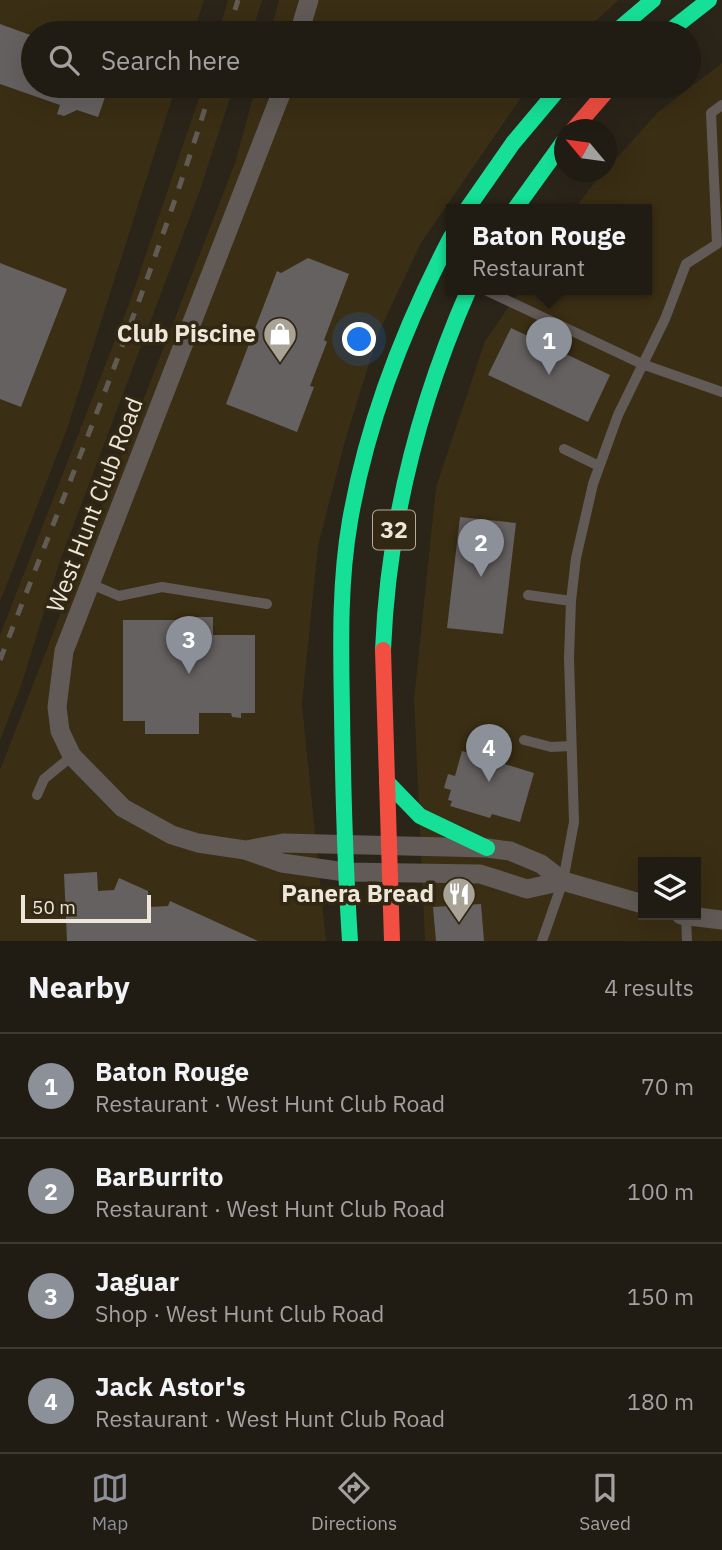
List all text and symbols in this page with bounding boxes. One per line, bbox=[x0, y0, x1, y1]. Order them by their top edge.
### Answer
search box bbox=[21, 21, 701, 98]
icon: search bbox=[45, 41, 83, 79]
text: Search here bbox=[101, 43, 240, 77]
north arrow bbox=[554, 119, 617, 182]
popup bbox=[446, 204, 652, 295]
text: Baton Rouge bbox=[472, 218, 626, 252]
text: Restaurant bbox=[472, 252, 585, 282]
shop icon: Club Piscine bbox=[261, 315, 299, 364]
place label: Club Piscine bbox=[117, 317, 256, 349]
pin: 1 bbox=[526, 317, 572, 375]
your location bbox=[342, 322, 376, 356]
street label: West Hunt Club Road bbox=[38, 393, 150, 617]
road number: 32 bbox=[373, 510, 415, 550]
pin: 2 bbox=[458, 519, 504, 577]
pin: 3 bbox=[166, 616, 212, 674]
pin: 4 bbox=[466, 724, 512, 782]
map controls bbox=[638, 857, 701, 920]
button: layers bbox=[638, 857, 701, 920]
restaurant icon: Panera Bread bbox=[440, 875, 478, 924]
place label: Panera Bread bbox=[281, 877, 434, 909]
scale bar bbox=[21, 892, 150, 924]
text: 50 m bbox=[32, 895, 76, 919]
text: Nearby bbox=[28, 967, 130, 1006]
text: 4 results bbox=[604, 972, 694, 1002]
text: Baton Rouge bbox=[95, 1054, 249, 1088]
text: 1 bbox=[44, 1071, 58, 1101]
text: 70 m bbox=[641, 1071, 694, 1101]
text: Restaurant · West Hunt Club Road bbox=[95, 1088, 445, 1118]
text: BarBurrito bbox=[95, 1159, 223, 1193]
text: 2 bbox=[44, 1176, 58, 1206]
text: 100 m bbox=[627, 1176, 694, 1206]
text: Restaurant · West Hunt Club Road bbox=[95, 1193, 445, 1223]
text: Jaguar bbox=[95, 1264, 179, 1298]
text: 3 bbox=[44, 1281, 58, 1311]
text: 150 m bbox=[627, 1281, 694, 1311]
text: Shop · West Hunt Club Road bbox=[95, 1298, 384, 1328]
text: Jack Astor's bbox=[95, 1369, 246, 1403]
text: 4 bbox=[44, 1386, 58, 1416]
text: 180 m bbox=[627, 1386, 694, 1416]
text: Restaurant · West Hunt Club Road bbox=[95, 1403, 445, 1433]
tab: Map bbox=[91, 1469, 129, 1535]
tab: Directions bbox=[311, 1469, 397, 1535]
tab: Saved bbox=[579, 1469, 631, 1535]

